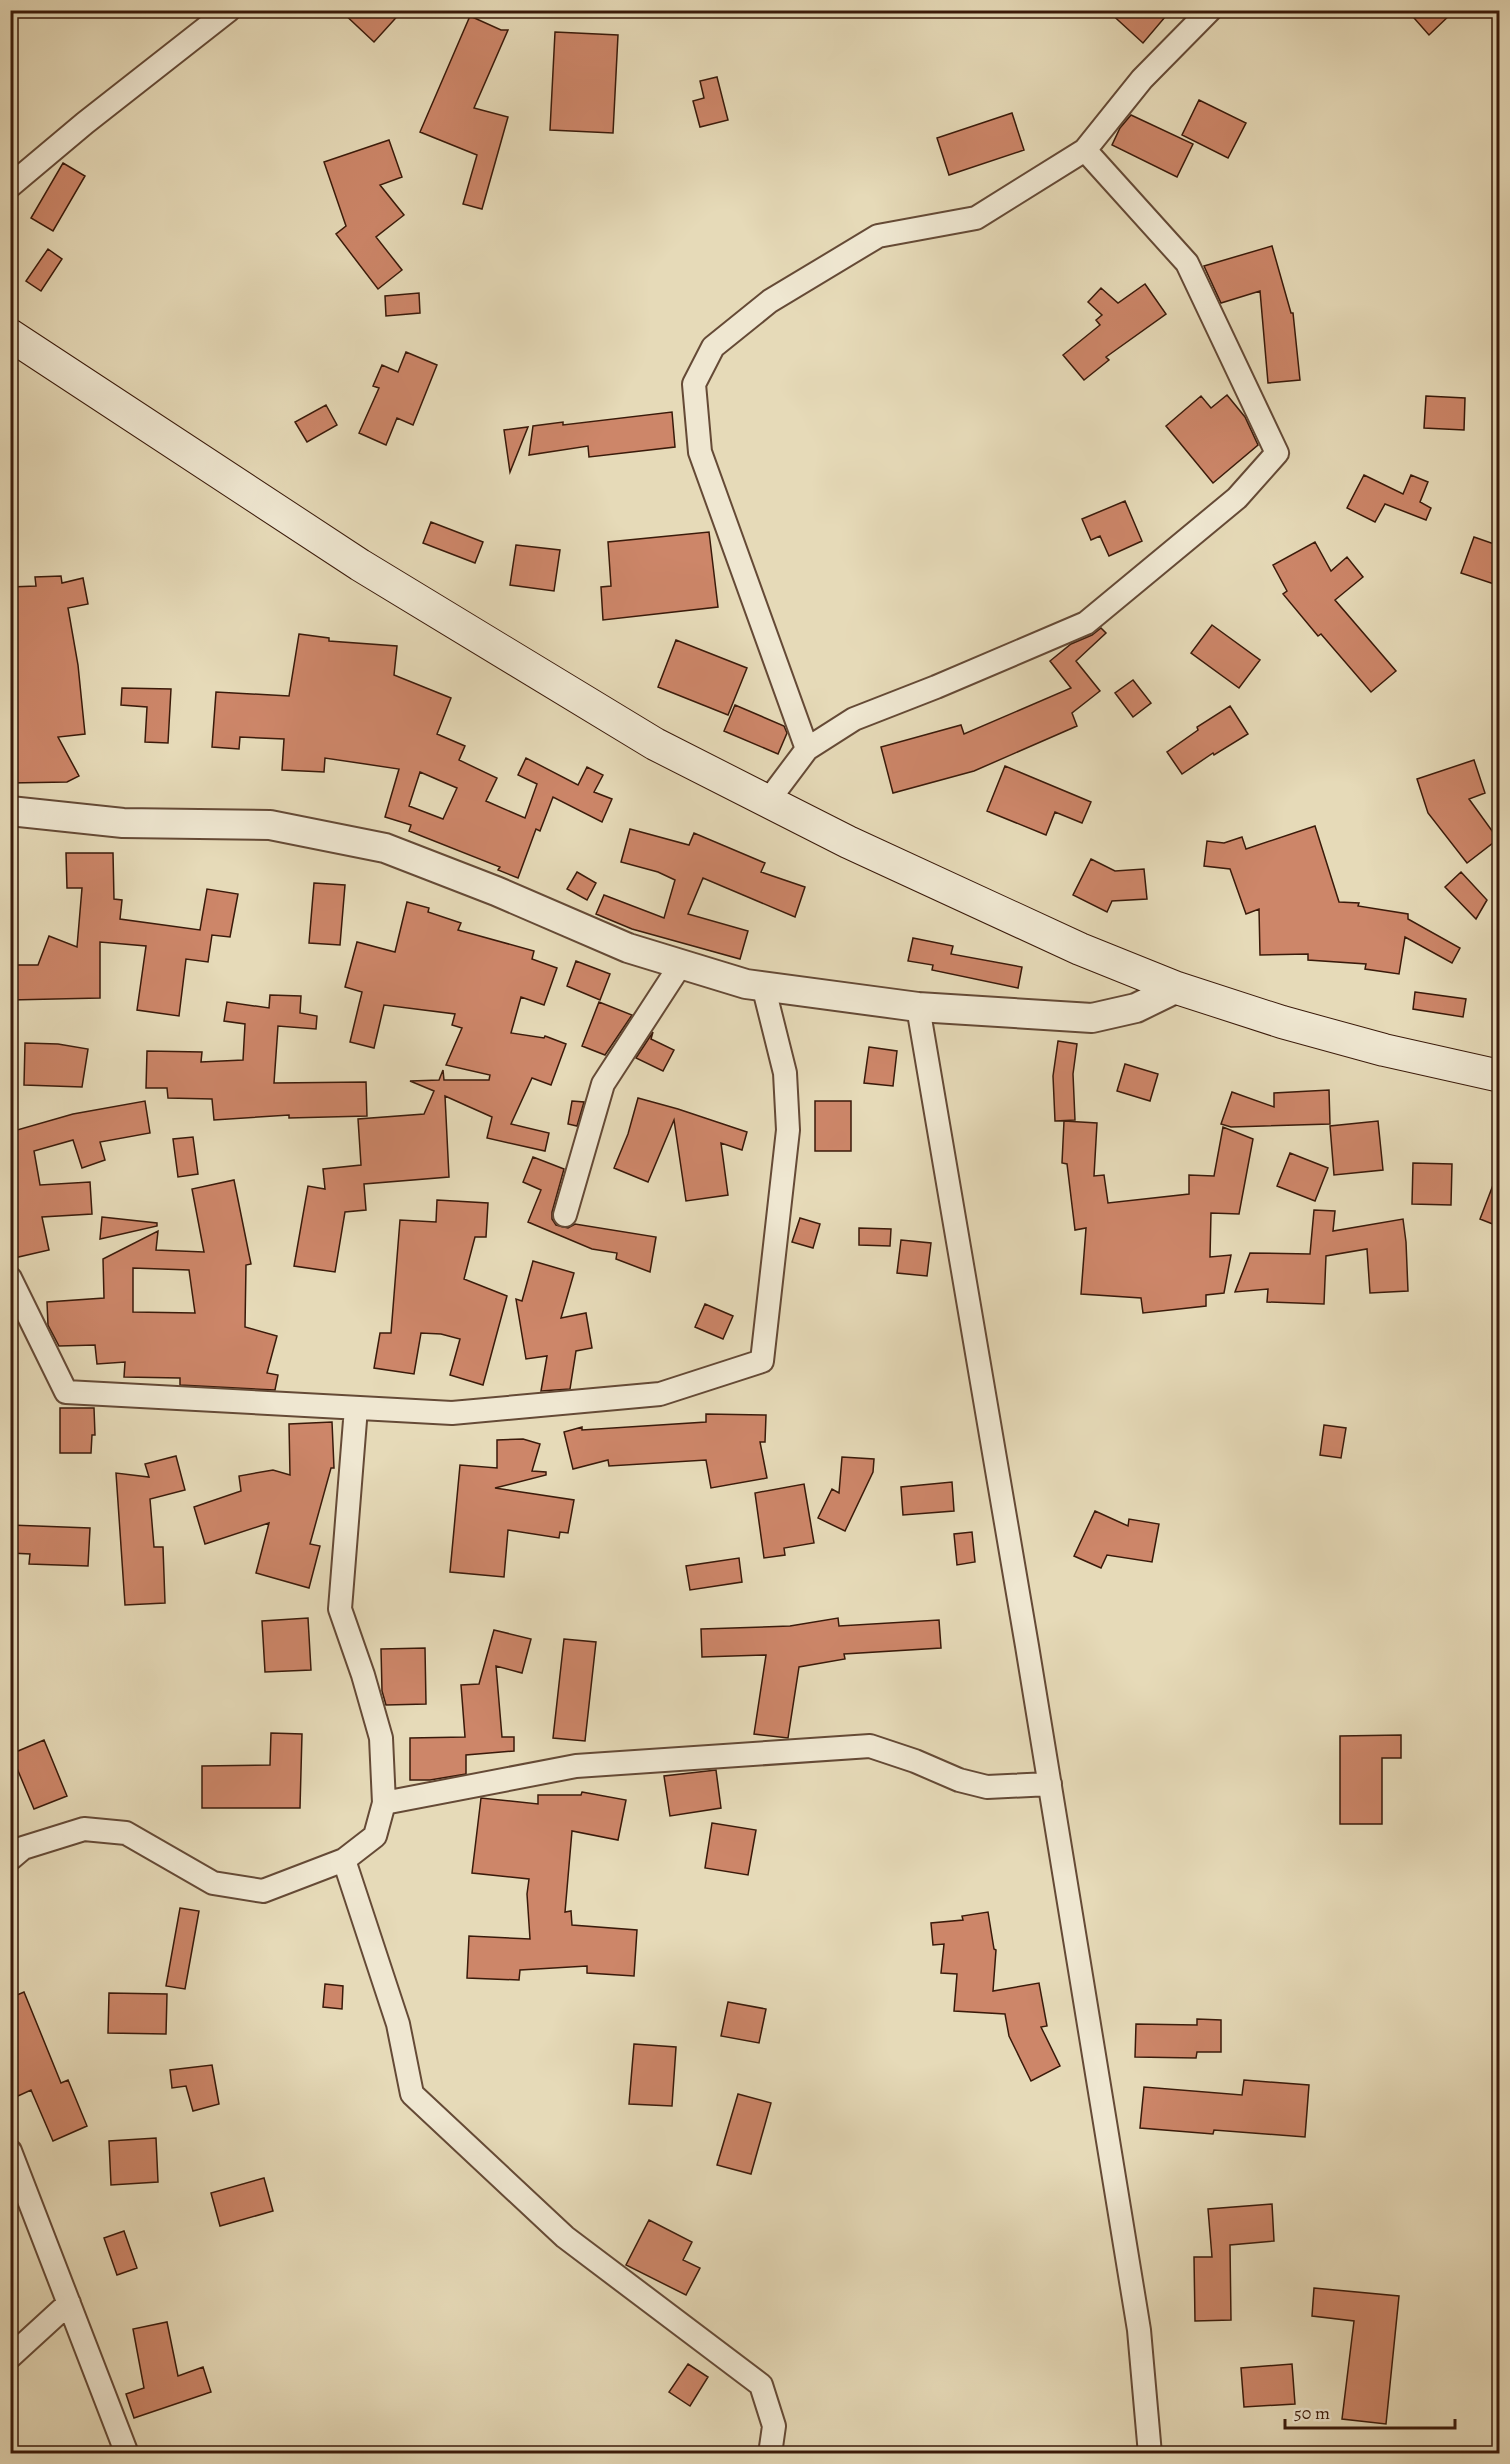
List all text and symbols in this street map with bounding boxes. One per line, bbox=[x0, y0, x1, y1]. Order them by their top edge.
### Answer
scale bar bbox=[1285, 2392, 1454, 2430]
text: 50 m bbox=[1294, 2401, 1330, 2425]

